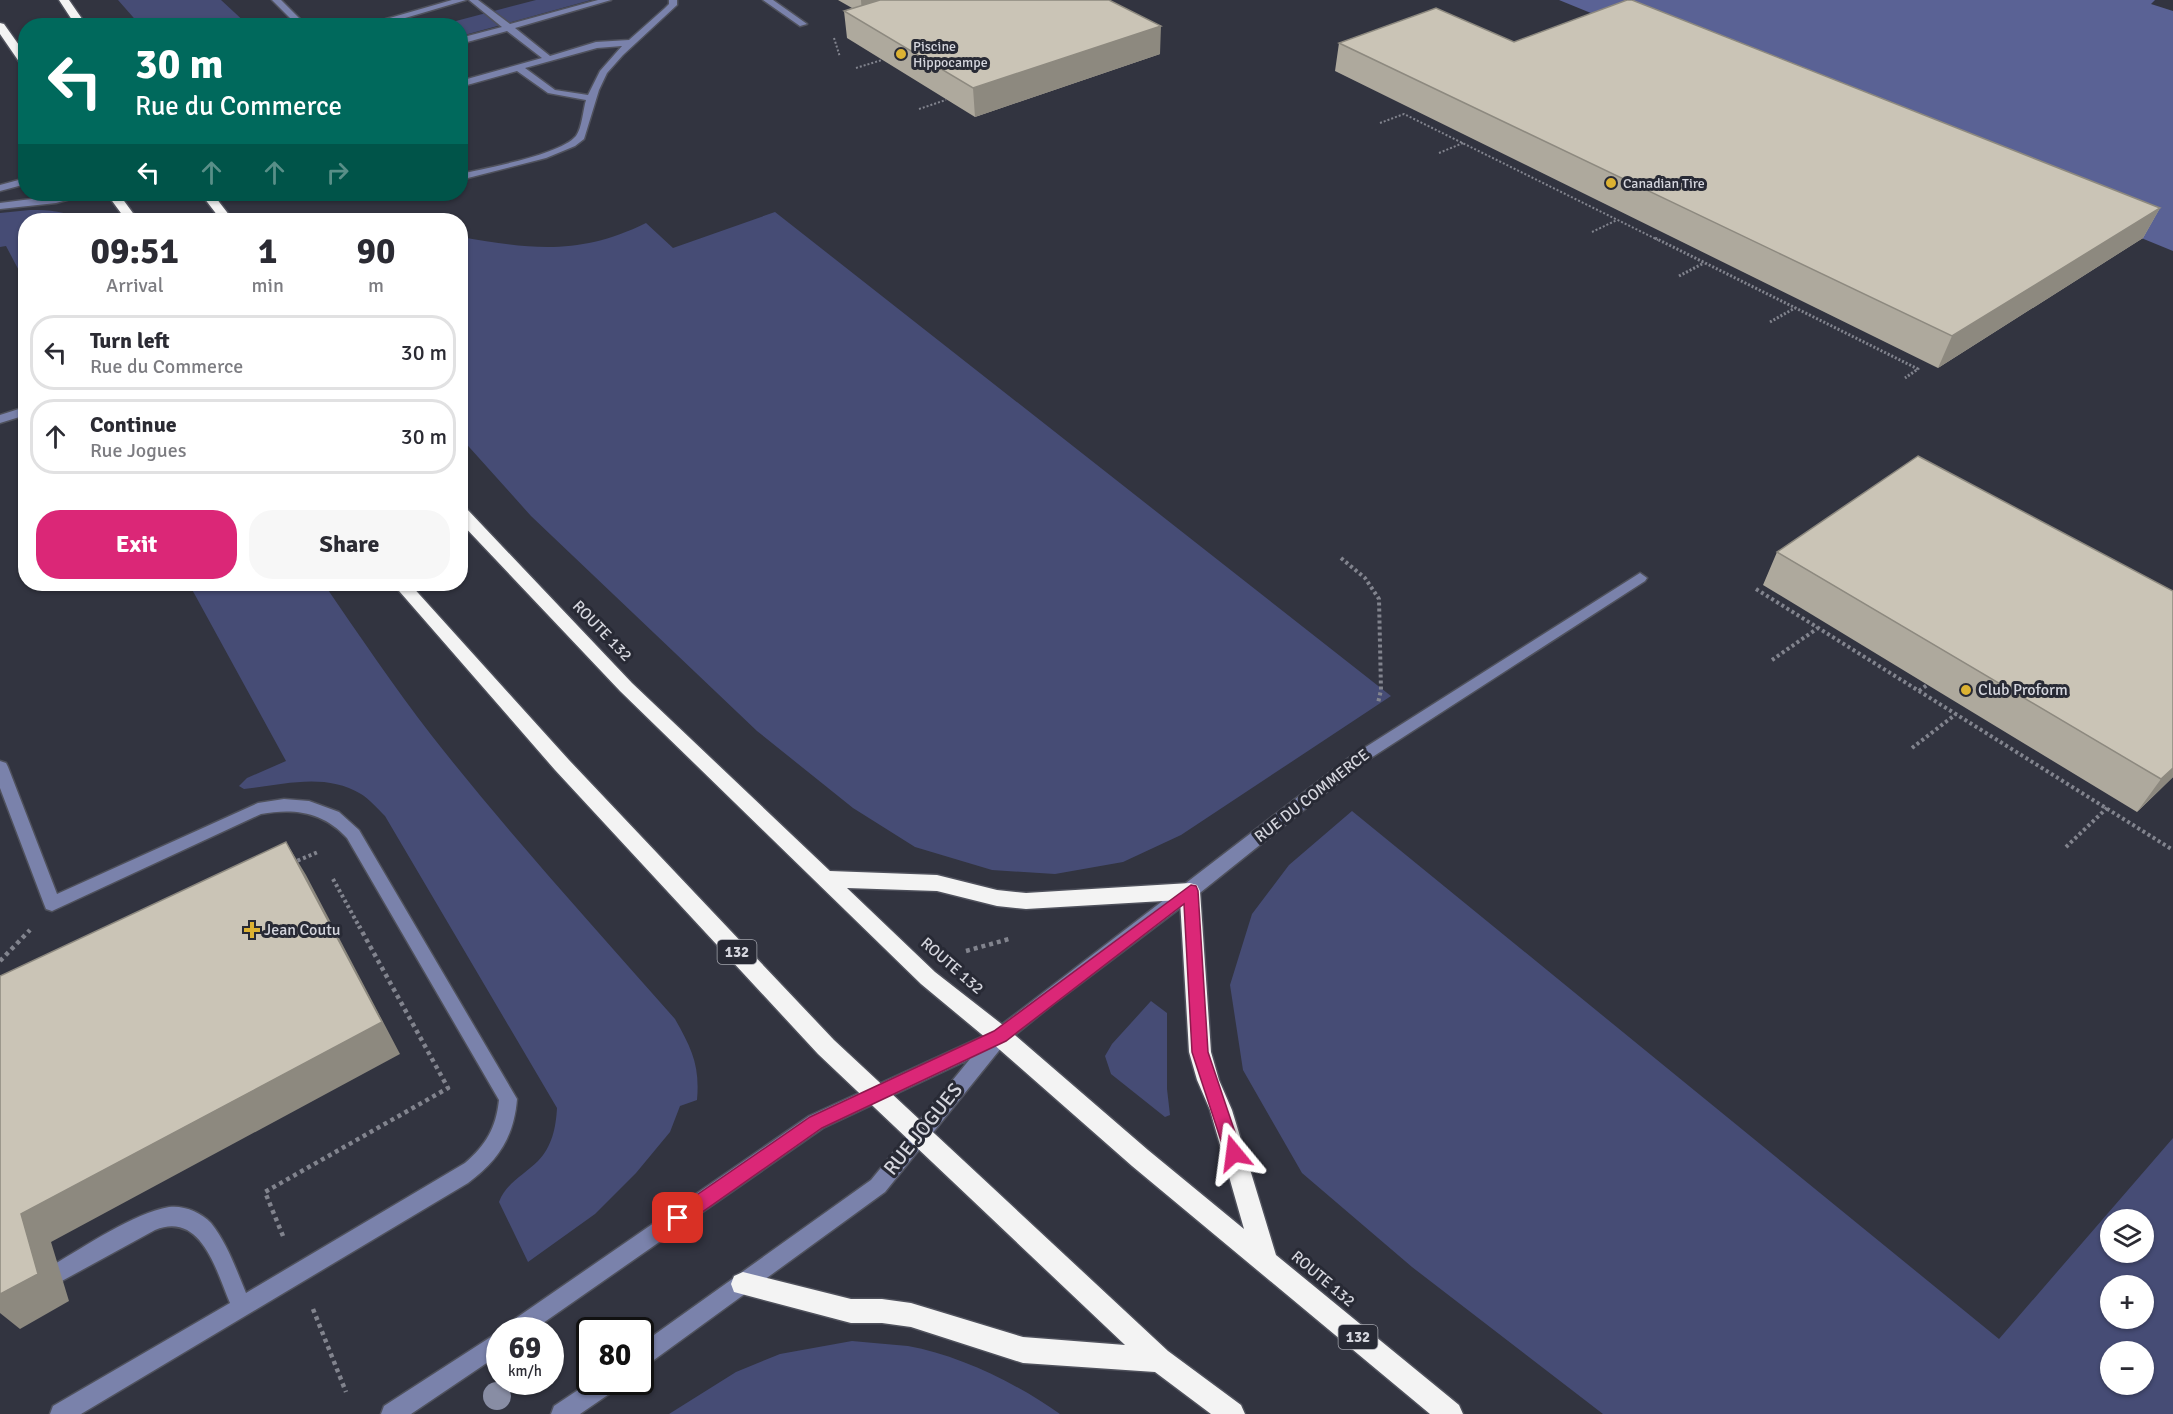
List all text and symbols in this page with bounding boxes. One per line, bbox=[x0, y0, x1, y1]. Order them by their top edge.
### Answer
place label: Piscine Hippocampe bbox=[913, 38, 988, 71]
text: 30 m bbox=[135, 39, 224, 90]
icon: left bbox=[36, 42, 114, 120]
marker: Piscine Hippocampe bbox=[894, 47, 908, 61]
text: Rue du Commerce bbox=[135, 90, 342, 123]
icon: left bbox=[132, 156, 165, 189]
icon: ahead bbox=[195, 156, 228, 189]
icon: ahead bbox=[258, 156, 291, 189]
icon: right bbox=[321, 156, 354, 189]
place label: Canadian Tire bbox=[1623, 175, 1705, 192]
marker: Canadian Tire bbox=[1604, 176, 1618, 190]
text: 09:51 bbox=[91, 229, 179, 274]
text: 1 bbox=[258, 229, 277, 274]
text: 90 bbox=[356, 229, 395, 274]
text: Arrival bbox=[106, 273, 164, 298]
text: min bbox=[252, 273, 284, 298]
text: m bbox=[368, 273, 384, 298]
text: Turn left bbox=[90, 327, 170, 354]
icon: left bbox=[39, 336, 72, 369]
text: 30 m bbox=[401, 339, 447, 366]
text: Rue du Commerce bbox=[90, 354, 243, 379]
text: Continue bbox=[90, 411, 177, 438]
icon: ahead bbox=[39, 420, 72, 453]
text: 30 m bbox=[401, 423, 447, 450]
text: Rue Jogues bbox=[90, 438, 186, 463]
button: Exit bbox=[36, 510, 237, 579]
button: Share bbox=[249, 510, 450, 579]
street label: ROUTE 132 bbox=[568, 596, 636, 666]
place label: Club Proform bbox=[1978, 680, 2068, 700]
marker: Club Proform bbox=[1959, 683, 1973, 697]
street label: RUE DU COMMERCE bbox=[1251, 745, 1373, 847]
place label: Jean Coutu bbox=[264, 920, 341, 940]
marker: Jean Coutu bbox=[245, 923, 259, 937]
street label: ROUTE 132 bbox=[916, 933, 988, 999]
road number: 132 bbox=[718, 940, 756, 964]
street label: RUE JOGUES bbox=[878, 1078, 968, 1180]
position arrow bbox=[1202, 1121, 1266, 1185]
pin bbox=[652, 1192, 703, 1243]
icon: arrive bbox=[661, 1201, 694, 1234]
map controls bbox=[2100, 1209, 2154, 1395]
button: layers bbox=[2100, 1209, 2154, 1263]
street label: ROUTE 132 bbox=[1287, 1247, 1359, 1311]
button: + bbox=[2100, 1275, 2154, 1329]
speed limit sign: 80 bbox=[576, 1317, 654, 1395]
road number: 132 bbox=[1338, 1325, 1378, 1349]
text: 69 bbox=[509, 1330, 541, 1367]
button: − bbox=[2100, 1341, 2154, 1395]
text: km/h bbox=[508, 1362, 542, 1380]

